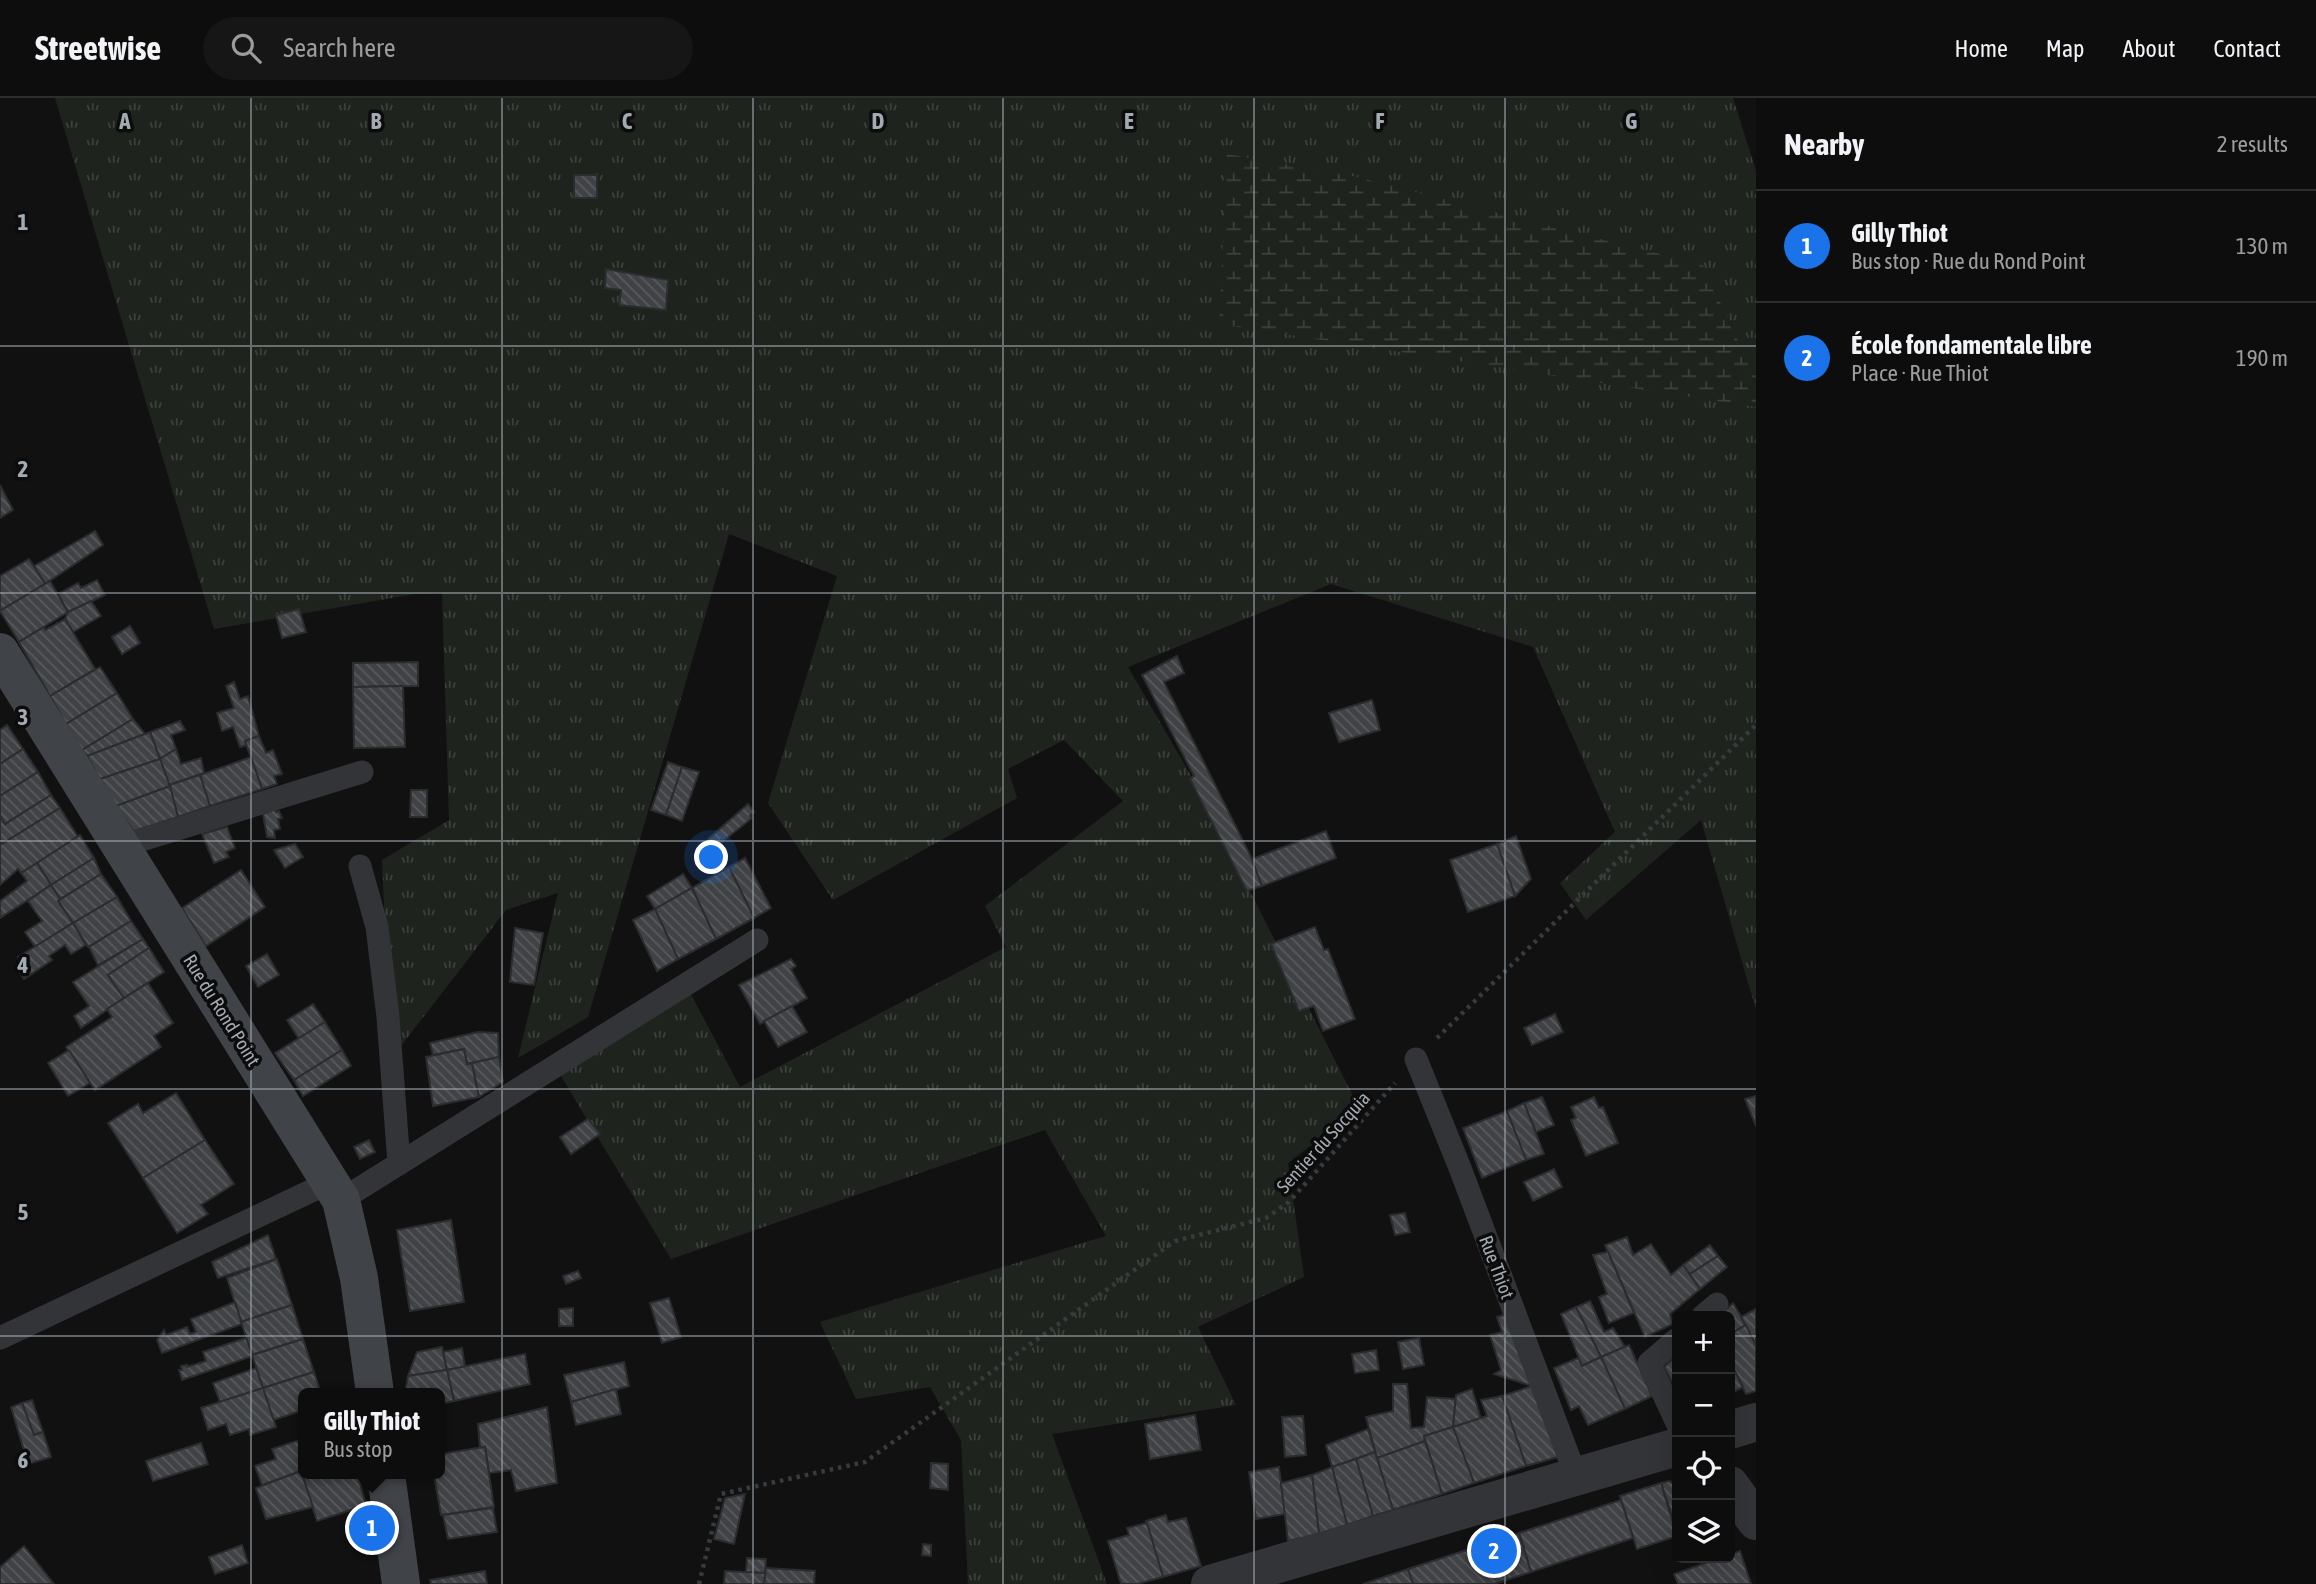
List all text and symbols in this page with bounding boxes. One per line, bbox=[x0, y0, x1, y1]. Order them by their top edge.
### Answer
search box bbox=[203, 17, 693, 80]
text: Streetwise bbox=[35, 29, 161, 67]
icon: search bbox=[227, 29, 265, 67]
text: Search here bbox=[283, 33, 396, 63]
text: Home bbox=[1954, 35, 2008, 62]
text: Map bbox=[2046, 35, 2084, 62]
text: About bbox=[2122, 35, 2175, 62]
text: Contact bbox=[2213, 35, 2281, 62]
text: A bbox=[118, 108, 131, 134]
text: B bbox=[371, 108, 382, 134]
text: C bbox=[622, 108, 633, 134]
text: D bbox=[872, 108, 885, 134]
text: E bbox=[1124, 108, 1134, 134]
text: F bbox=[1375, 108, 1385, 134]
text: G bbox=[1625, 108, 1637, 134]
text: Nearby bbox=[1784, 127, 1864, 161]
text: 2 results bbox=[2217, 131, 2288, 157]
text: 1 bbox=[18, 209, 29, 235]
text: Gilly Thiot bbox=[1851, 218, 1948, 248]
text: 1 bbox=[1802, 233, 1812, 259]
text: 130 m bbox=[2236, 233, 2288, 259]
text: Bus stop · Rue du Rond Point bbox=[1851, 248, 2086, 274]
text: École fondamentale libre bbox=[1851, 330, 2092, 360]
text: 2 bbox=[1802, 345, 1812, 371]
text: 190 m bbox=[2236, 345, 2288, 371]
text: Place · Rue Thiot bbox=[1851, 360, 1989, 386]
text: 2 bbox=[18, 456, 28, 482]
text: 3 bbox=[18, 704, 28, 730]
your location bbox=[694, 840, 728, 874]
street label: Rue du Rond Point bbox=[179, 950, 265, 1070]
text: 4 bbox=[17, 952, 29, 978]
street label: Sentier du Socquia bbox=[1272, 1087, 1374, 1197]
text: 5 bbox=[18, 1199, 29, 1225]
street label: Rue Thiot bbox=[1475, 1232, 1519, 1302]
map controls bbox=[1672, 1311, 1735, 1563]
button: + bbox=[1672, 1311, 1735, 1374]
button: − bbox=[1672, 1374, 1735, 1437]
popup bbox=[298, 1388, 445, 1479]
text: Gilly Thiot bbox=[323, 1406, 420, 1436]
text: Bus stop bbox=[323, 1436, 393, 1462]
button: locate bbox=[1672, 1437, 1735, 1500]
text: 6 bbox=[18, 1447, 29, 1473]
button: layers bbox=[1672, 1500, 1735, 1563]
pin: 1 bbox=[349, 1502, 395, 1554]
pin: 2 bbox=[1471, 1525, 1517, 1577]

